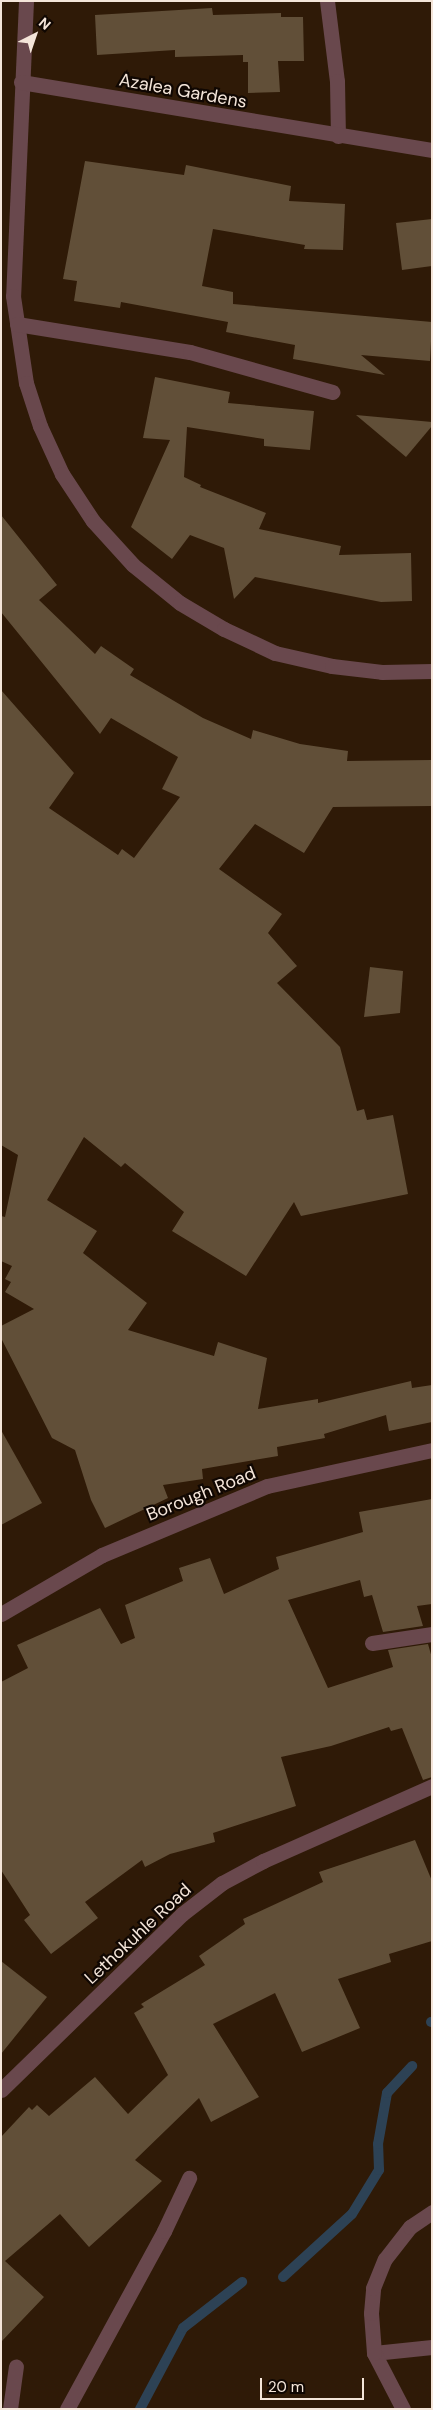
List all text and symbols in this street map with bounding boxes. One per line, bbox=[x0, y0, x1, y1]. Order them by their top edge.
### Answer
north arrow bbox=[10, 10, 60, 60]
text: N bbox=[35, 14, 55, 34]
street label: Azalea Gardens bbox=[117, 69, 249, 113]
street label: Borough Road bbox=[143, 1462, 259, 1526]
street label: Lethokuhle Road bbox=[80, 1879, 196, 1989]
scale bar bbox=[263, 2368, 367, 2400]
text: 20 m bbox=[268, 2377, 304, 2397]

